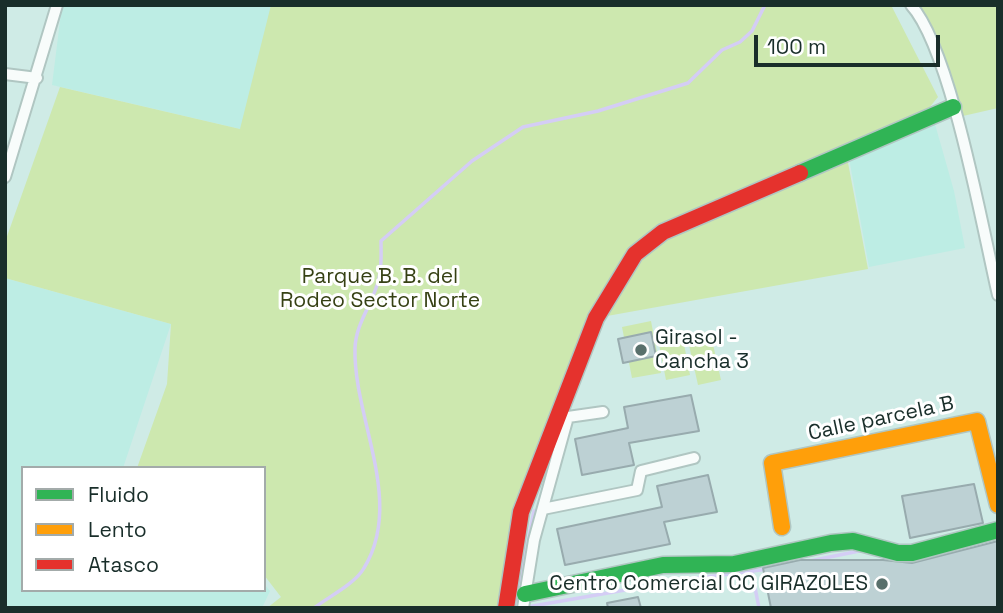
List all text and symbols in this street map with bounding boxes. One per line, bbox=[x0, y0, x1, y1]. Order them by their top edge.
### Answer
scale bar bbox=[758, 21, 944, 65]
text: 100 m bbox=[767, 33, 826, 60]
park label: Parque B. B. del Rodeo Sector Norte bbox=[280, 264, 480, 314]
place label: Girasol - Cancha 3 bbox=[655, 325, 749, 375]
marker: Girasol - Cancha 3 bbox=[633, 342, 649, 358]
street label: Calle parcela B bbox=[806, 391, 956, 447]
legend bbox=[21, 466, 266, 592]
text: Fluido bbox=[88, 481, 149, 508]
text: Lento bbox=[88, 516, 147, 543]
text: Atasco bbox=[88, 551, 159, 578]
place label: Centro Comercial CC GIRAZOLES bbox=[549, 571, 868, 597]
marker: Centro Comercial CC GIRAZOLES bbox=[874, 576, 890, 592]

